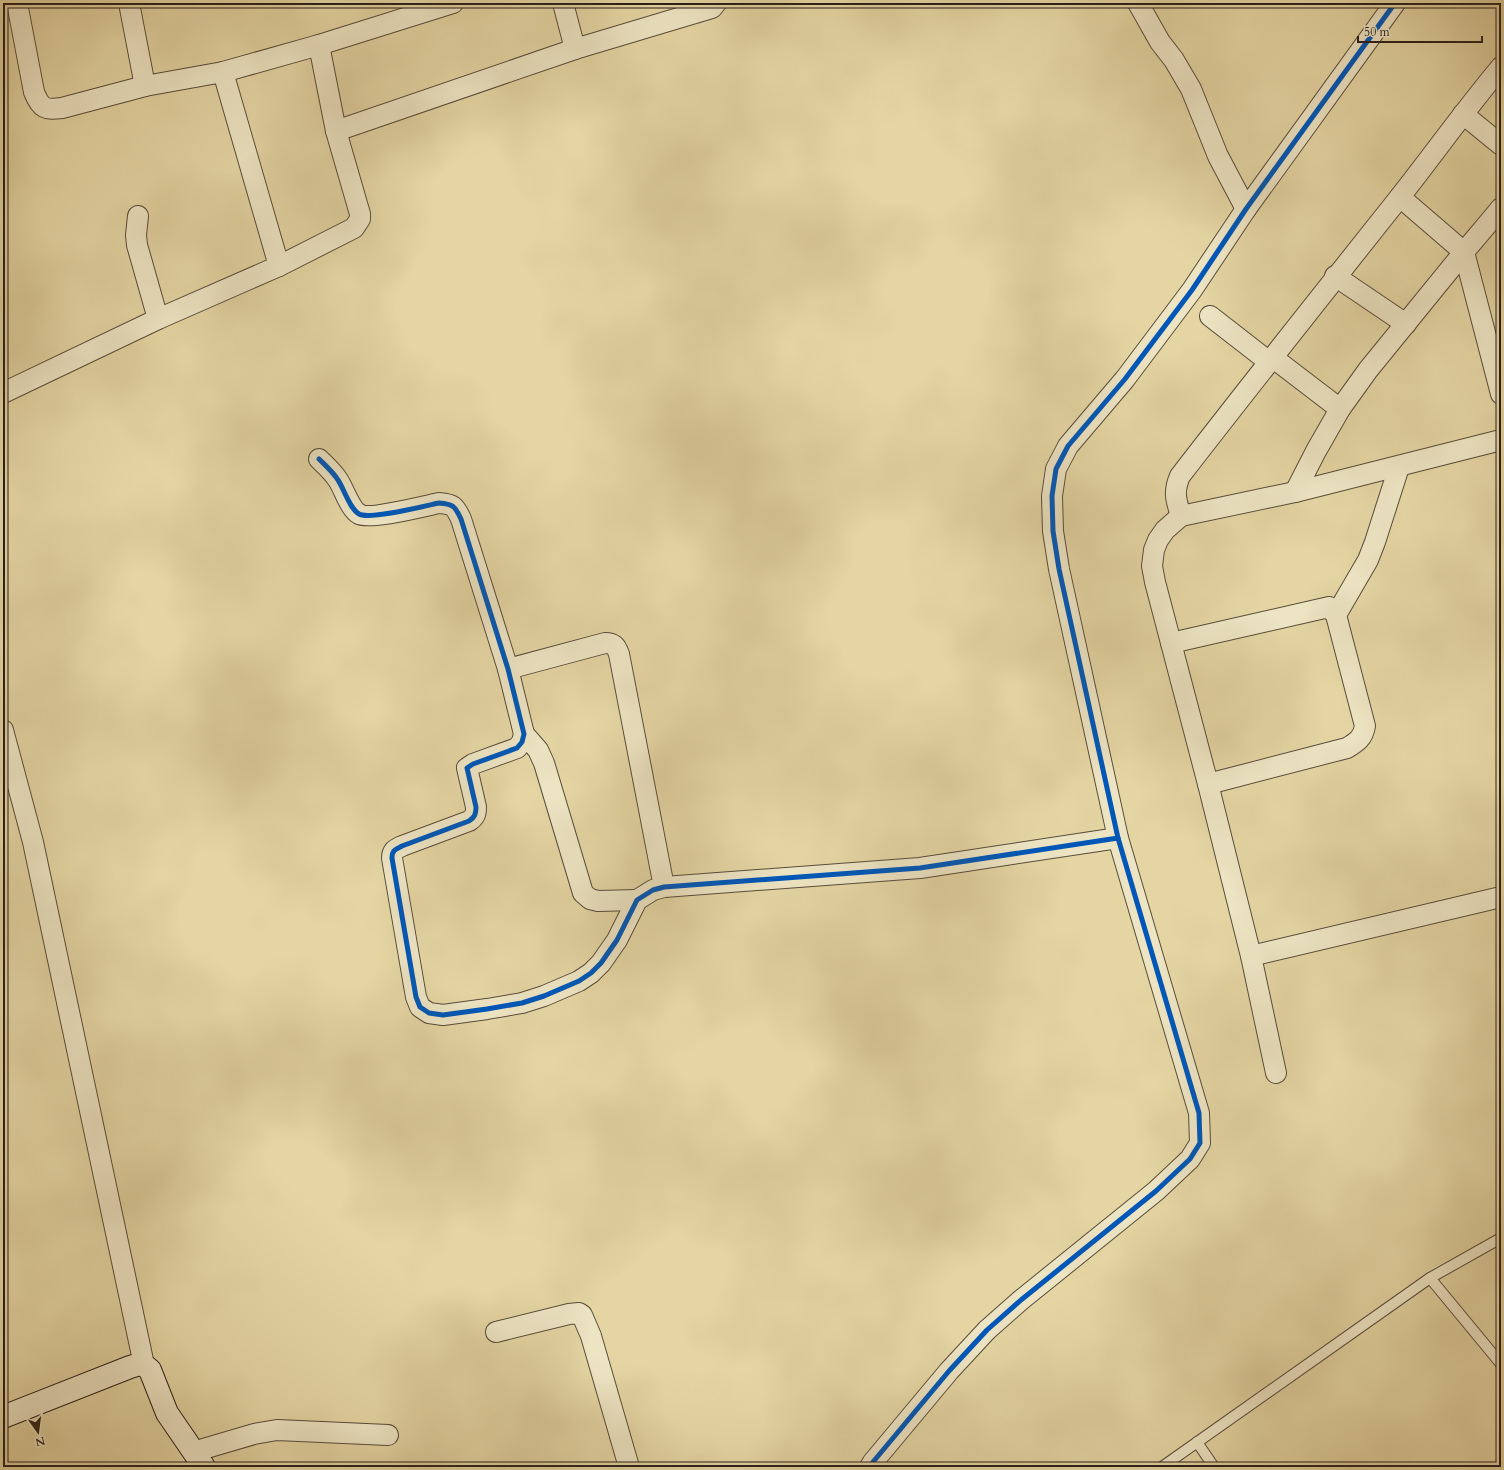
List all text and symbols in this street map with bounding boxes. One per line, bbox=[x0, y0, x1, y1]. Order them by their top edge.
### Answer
scale bar bbox=[1358, 18, 1482, 44]
text: 50 m bbox=[1364, 24, 1391, 40]
north arrow bbox=[18, 1412, 58, 1452]
text: N bbox=[33, 1433, 47, 1450]

